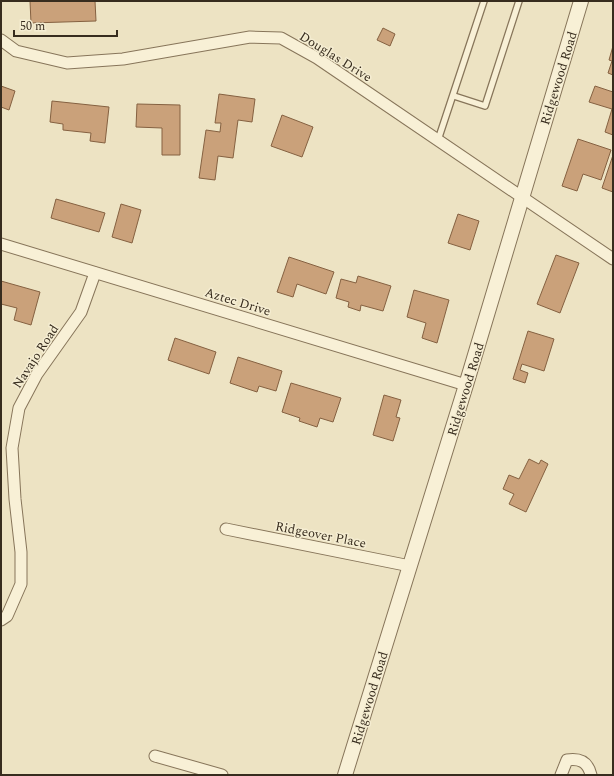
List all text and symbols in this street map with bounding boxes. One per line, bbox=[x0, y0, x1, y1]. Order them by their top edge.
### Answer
scale bar bbox=[14, 12, 117, 38]
text: 50 m bbox=[20, 17, 45, 36]
street label: Douglas Drive bbox=[295, 27, 376, 87]
street label: Ridgewood Road bbox=[535, 29, 583, 128]
street label: Aztec Drive bbox=[202, 282, 273, 321]
street label: Navajo Road bbox=[8, 321, 64, 393]
street label: Ridgewood Road bbox=[442, 340, 490, 439]
street label: Ridgeover Place bbox=[274, 516, 368, 554]
street label: Ridgewood Road bbox=[346, 649, 394, 748]

